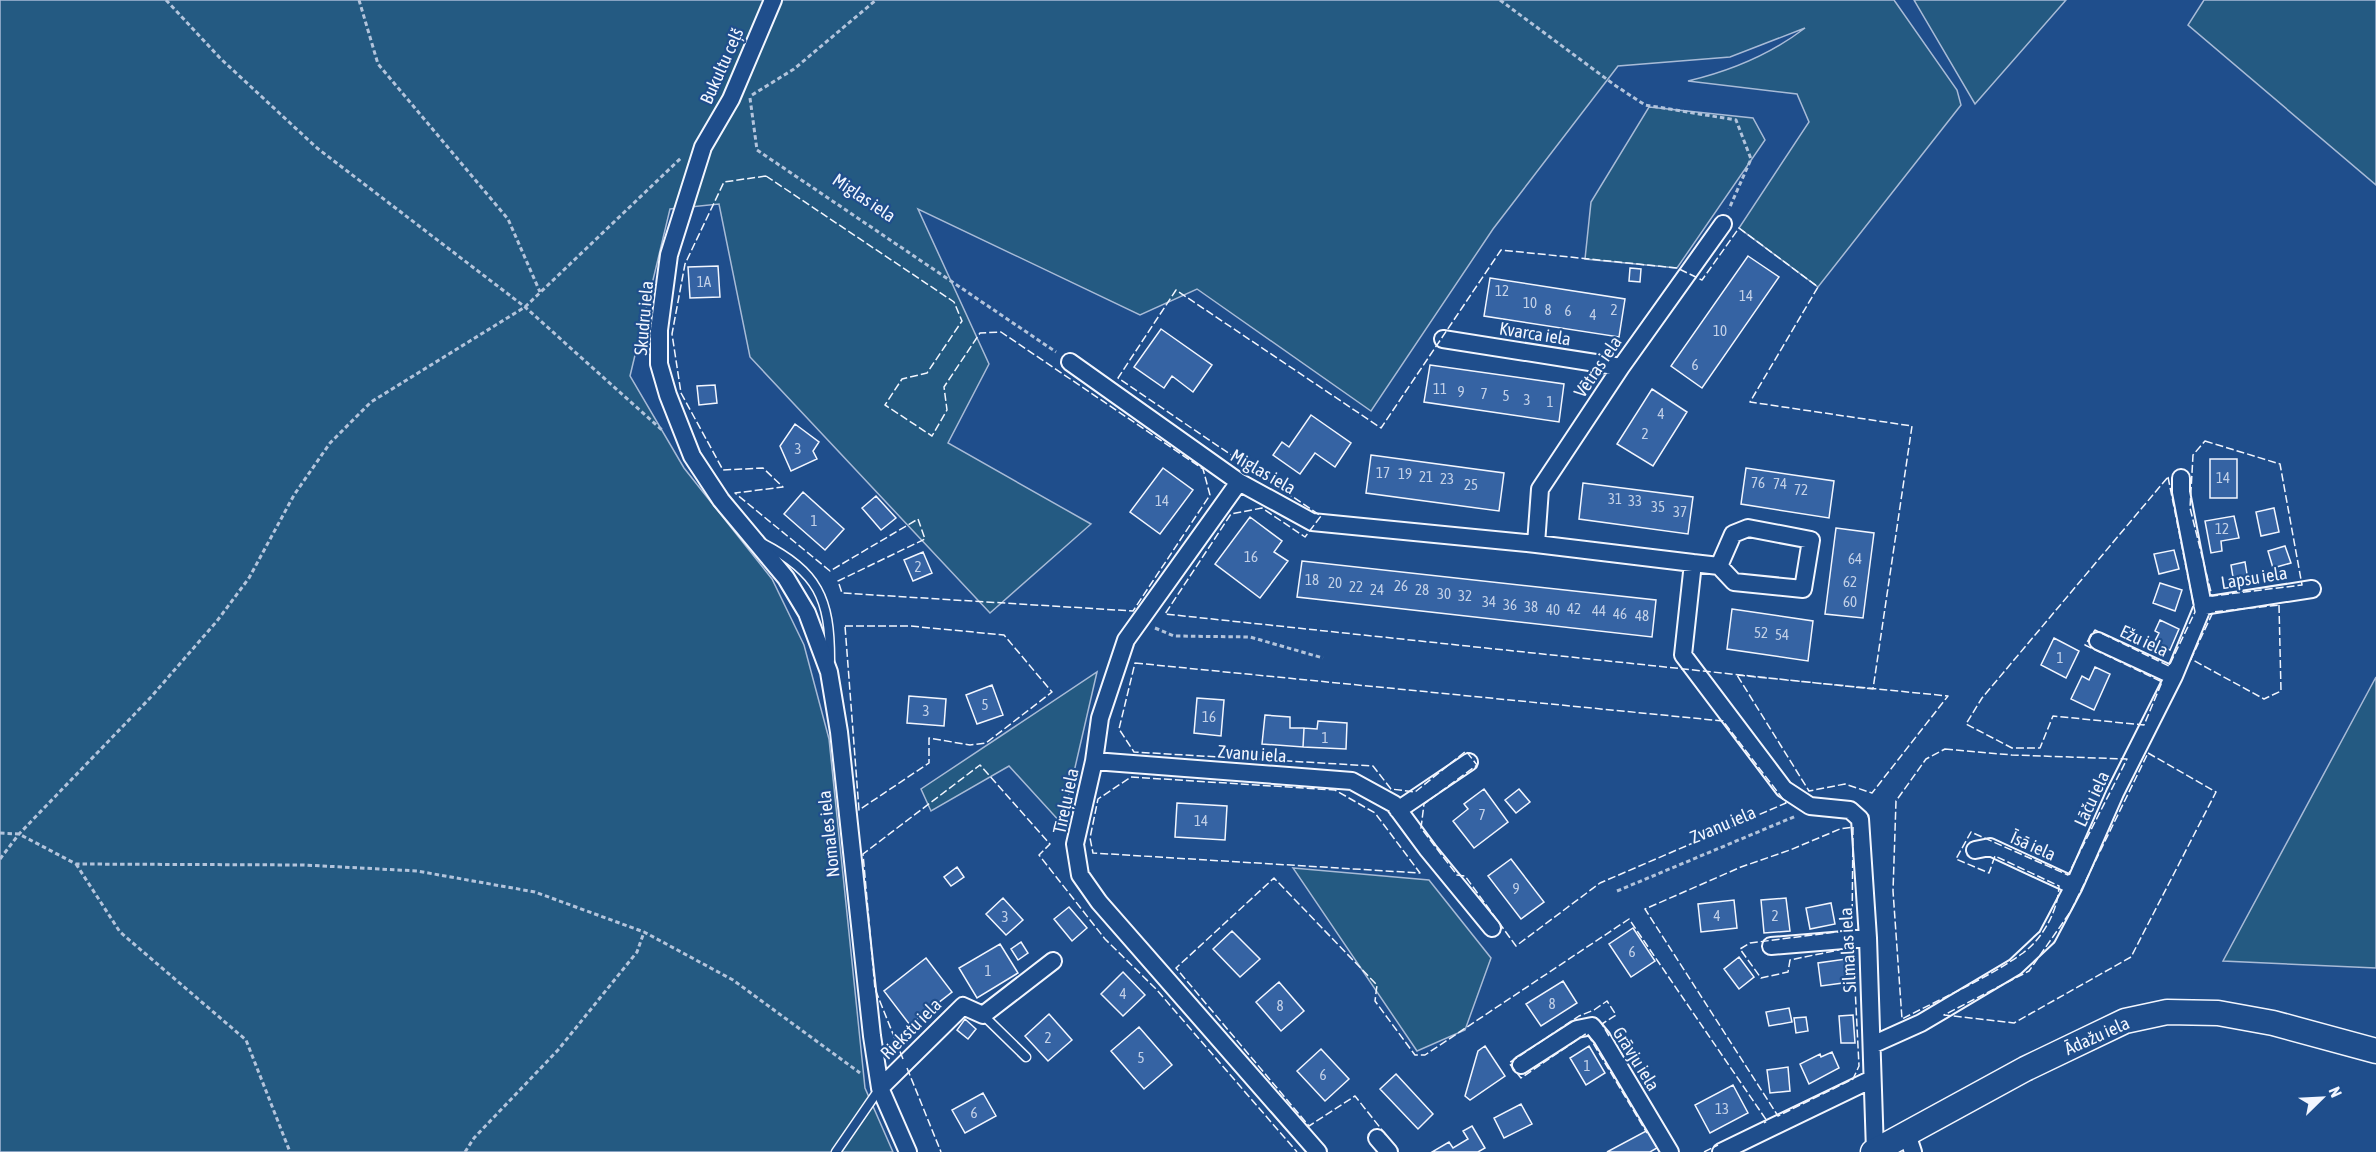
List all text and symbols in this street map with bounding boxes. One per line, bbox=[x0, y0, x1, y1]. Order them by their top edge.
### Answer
street label: Bukultu ceļš bbox=[695, 25, 748, 107]
street label: Miglas iela bbox=[829, 169, 900, 226]
house number: 1A bbox=[697, 273, 712, 290]
street label: Skudru iela bbox=[630, 280, 657, 356]
house number: 12 bbox=[1495, 282, 1509, 299]
house number: 14 bbox=[1739, 287, 1753, 304]
house number: 10 bbox=[1523, 294, 1537, 311]
house number: 8 bbox=[1544, 301, 1552, 318]
house number: 2 bbox=[1610, 301, 1618, 318]
house number: 6 bbox=[1564, 302, 1572, 319]
house number: 4 bbox=[1589, 306, 1597, 323]
street label: Kvarca iela bbox=[1498, 317, 1572, 350]
house number: 10 bbox=[1713, 322, 1727, 339]
street label: Vētras iela bbox=[1570, 332, 1626, 401]
house number: 6 bbox=[1691, 356, 1699, 373]
house number: 11 bbox=[1433, 380, 1447, 397]
house number: 9 bbox=[1457, 383, 1465, 400]
house number: 7 bbox=[1480, 385, 1488, 402]
house number: 5 bbox=[1502, 387, 1510, 404]
house number: 3 bbox=[1523, 391, 1531, 408]
house number: 1 bbox=[1546, 393, 1554, 410]
house number: 4 bbox=[1657, 405, 1665, 422]
house number: 2 bbox=[1641, 425, 1649, 442]
house number: 3 bbox=[794, 440, 802, 457]
street label: Miglas iela bbox=[1227, 445, 1299, 499]
house number: 17 bbox=[1376, 464, 1390, 481]
house number: 19 bbox=[1398, 465, 1412, 482]
house number: 21 bbox=[1419, 468, 1433, 485]
house number: 14 bbox=[2216, 469, 2230, 486]
house number: 23 bbox=[1440, 470, 1454, 487]
house number: 76 bbox=[1751, 474, 1765, 491]
house number: 74 bbox=[1773, 475, 1787, 492]
house number: 25 bbox=[1464, 476, 1478, 493]
house number: 72 bbox=[1794, 481, 1808, 498]
house number: 31 bbox=[1608, 490, 1622, 507]
house number: 14 bbox=[1155, 492, 1169, 509]
house number: 33 bbox=[1628, 492, 1642, 509]
house number: 35 bbox=[1651, 498, 1665, 515]
house number: 37 bbox=[1673, 503, 1687, 520]
house number: 1 bbox=[810, 512, 818, 529]
house number: 12 bbox=[2215, 520, 2229, 537]
house number: 16 bbox=[1244, 548, 1258, 565]
house number: 64 bbox=[1848, 550, 1862, 567]
house number: 2 bbox=[914, 558, 922, 575]
street label: Lapsu iela bbox=[2219, 562, 2289, 593]
house number: 18 bbox=[1305, 571, 1319, 588]
house number: 62 bbox=[1843, 573, 1857, 590]
house number: 20 bbox=[1328, 574, 1342, 591]
house number: 26 bbox=[1394, 577, 1408, 594]
house number: 22 bbox=[1349, 578, 1363, 595]
house number: 24 bbox=[1370, 581, 1384, 598]
house number: 28 bbox=[1415, 581, 1429, 598]
house number: 30 bbox=[1437, 585, 1451, 602]
house number: 32 bbox=[1458, 587, 1472, 604]
house number: 34 bbox=[1482, 593, 1496, 610]
house number: 60 bbox=[1843, 593, 1857, 610]
house number: 36 bbox=[1503, 596, 1517, 613]
house number: 38 bbox=[1524, 598, 1538, 615]
house number: 42 bbox=[1567, 600, 1581, 617]
house number: 40 bbox=[1546, 601, 1560, 618]
house number: 44 bbox=[1592, 602, 1606, 619]
house number: 46 bbox=[1613, 605, 1627, 622]
house number: 48 bbox=[1635, 607, 1649, 624]
street label: Ežu iela bbox=[2117, 620, 2172, 661]
house number: 52 bbox=[1754, 624, 1768, 641]
house number: 54 bbox=[1775, 626, 1789, 643]
house number: 1 bbox=[2056, 649, 2064, 666]
house number: 5 bbox=[981, 696, 989, 713]
house number: 3 bbox=[922, 702, 930, 719]
house number: 16 bbox=[1202, 708, 1216, 725]
house number: 1 bbox=[1321, 729, 1329, 746]
street label: Zvanu iela bbox=[1217, 741, 1287, 766]
street label: Tīreļu iela bbox=[1048, 766, 1083, 836]
street label: Lāču iela bbox=[2070, 768, 2113, 830]
street label: Nomales iela bbox=[813, 789, 844, 879]
street label: Zvanu iela bbox=[1687, 801, 1759, 848]
house number: 7 bbox=[1478, 806, 1486, 823]
house number: 14 bbox=[1194, 812, 1208, 829]
street label: Īsā iela bbox=[2007, 826, 2059, 865]
house number: 9 bbox=[1512, 880, 1520, 897]
house number: 4 bbox=[1713, 907, 1721, 924]
house number: 2 bbox=[1771, 907, 1779, 924]
street label: Silmalas iela bbox=[1835, 907, 1860, 993]
house number: 3 bbox=[1001, 908, 1009, 925]
house number: 6 bbox=[1628, 943, 1636, 960]
house number: 1 bbox=[984, 962, 992, 979]
house number: 4 bbox=[1119, 985, 1127, 1002]
street label: Riekstu iela bbox=[876, 994, 945, 1063]
house number: 8 bbox=[1548, 995, 1556, 1012]
house number: 8 bbox=[1276, 997, 1284, 1014]
street label: Ādažu iela bbox=[2061, 1012, 2133, 1059]
street label: Grāvju iela bbox=[1609, 1023, 1664, 1094]
house number: 2 bbox=[1044, 1029, 1052, 1046]
house number: 5 bbox=[1137, 1049, 1145, 1066]
house number: 1 bbox=[1583, 1057, 1591, 1074]
house number: 6 bbox=[1319, 1066, 1327, 1083]
north arrow bbox=[2292, 1068, 2352, 1128]
text: N bbox=[2326, 1084, 2346, 1100]
house number: 13 bbox=[1715, 1100, 1729, 1117]
house number: 6 bbox=[970, 1104, 978, 1121]

